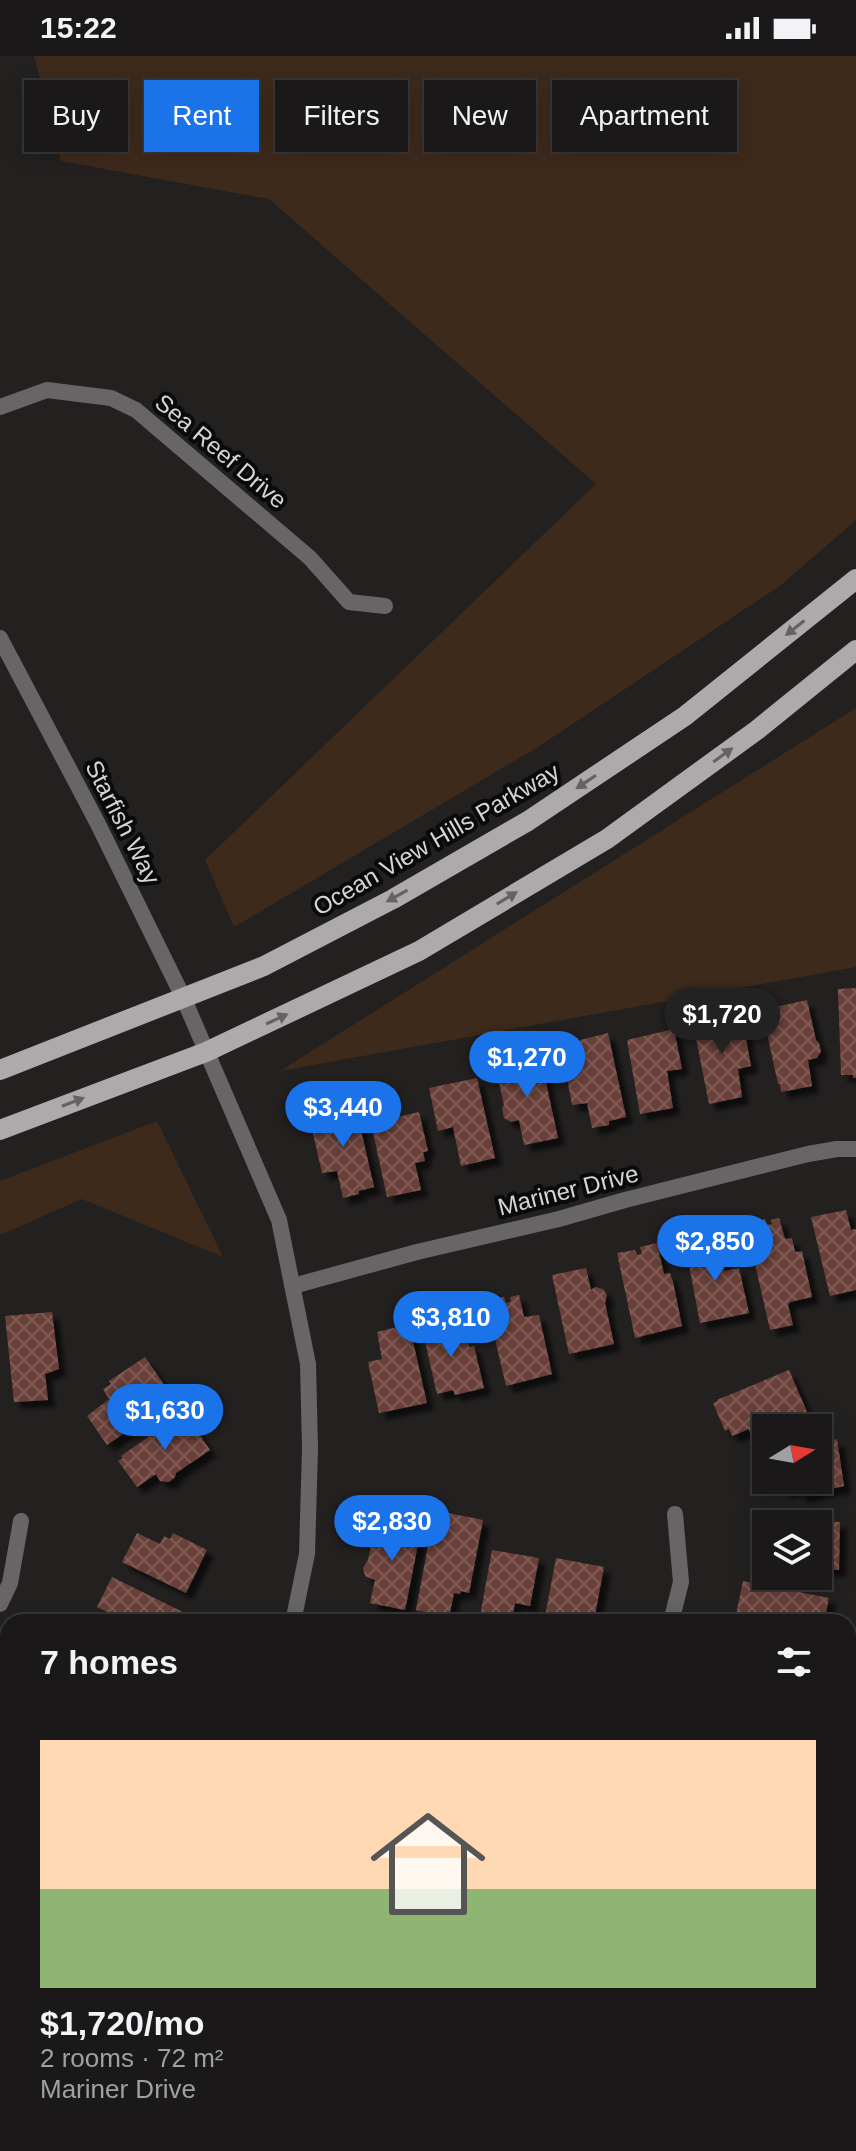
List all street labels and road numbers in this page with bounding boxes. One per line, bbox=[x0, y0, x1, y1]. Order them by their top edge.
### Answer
street label: Sea Reef Drive bbox=[150, 388, 292, 514]
street label: Starfish Way bbox=[80, 756, 166, 888]
street label: Ocean View Hills Parkway bbox=[308, 757, 564, 921]
street label: Mariner Drive bbox=[495, 1159, 641, 1221]

